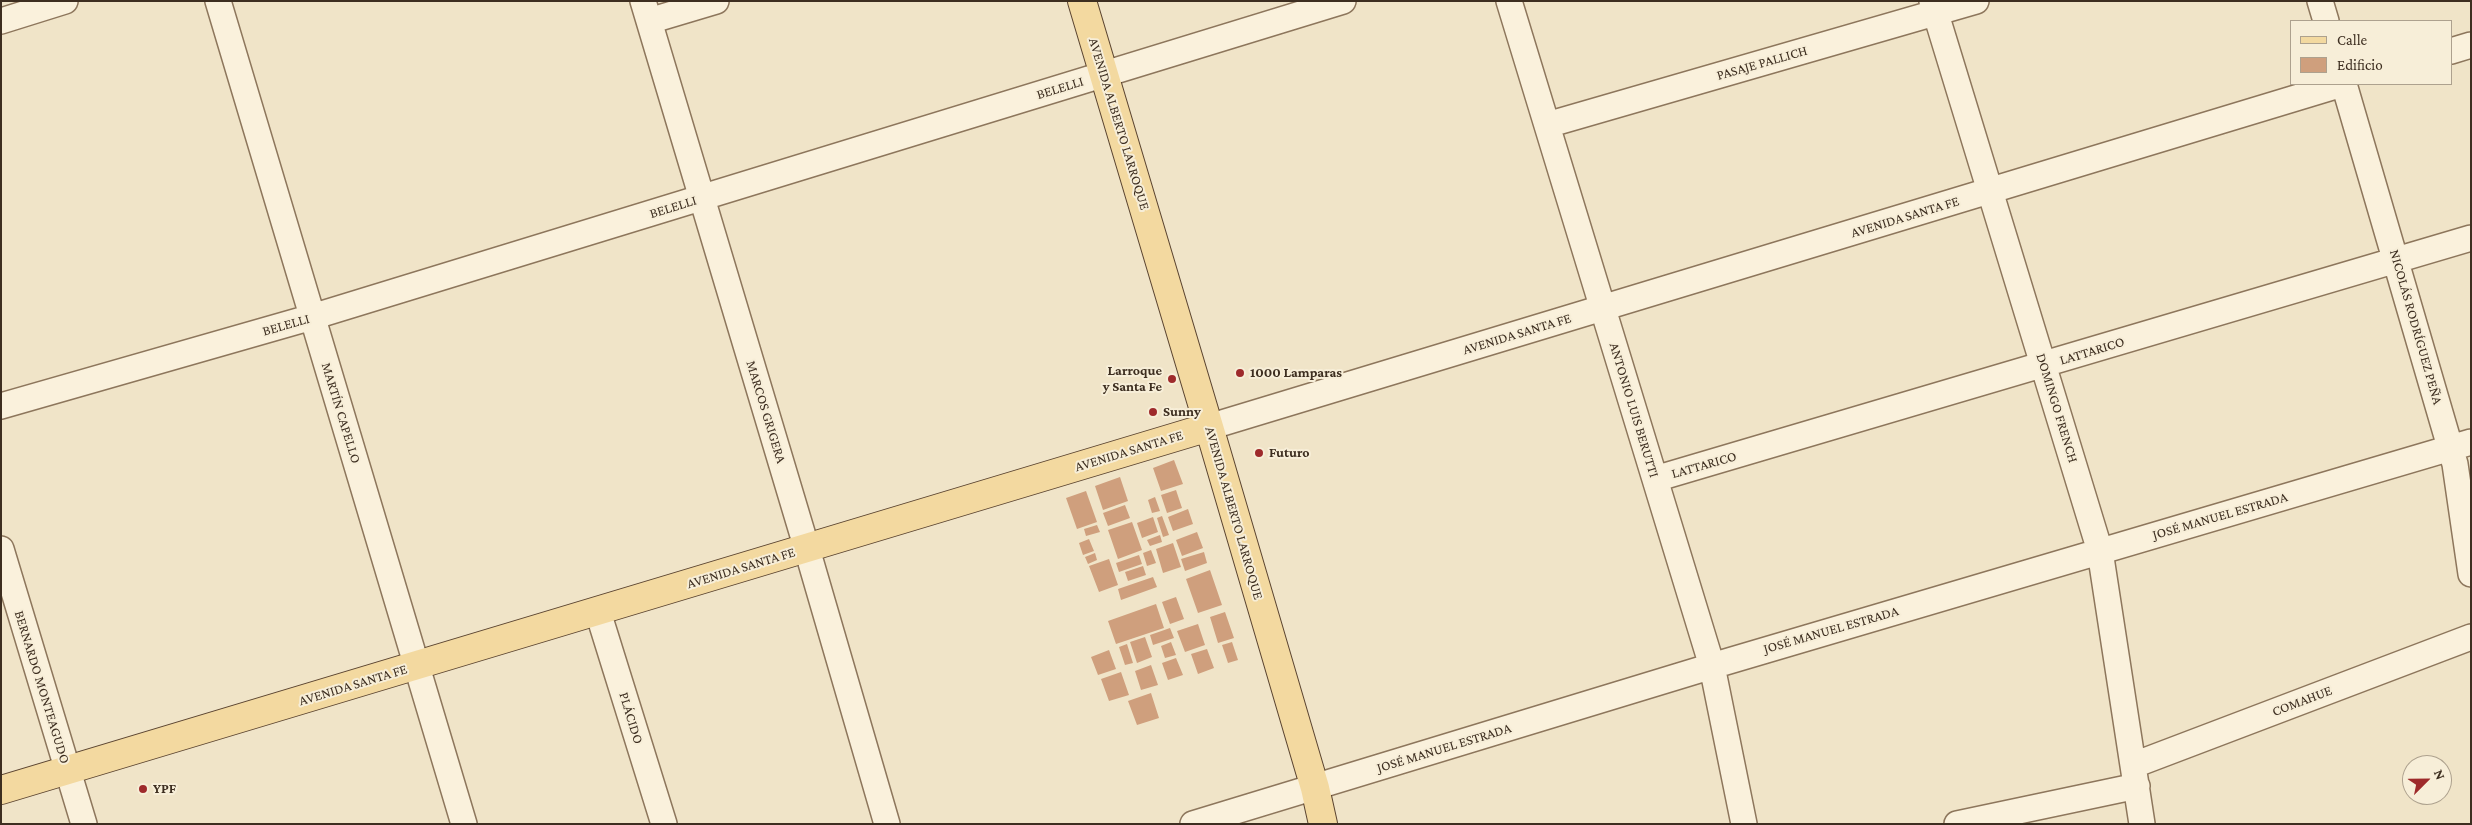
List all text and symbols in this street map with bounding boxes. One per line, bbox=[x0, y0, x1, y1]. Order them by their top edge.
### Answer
legend bbox=[2290, 20, 2452, 85]
text: Calle bbox=[2337, 32, 2367, 48]
street label: AVENIDA ALBERTO LARROQUE bbox=[1085, 36, 1153, 212]
street label: PASAJE PALLICH bbox=[1715, 42, 1809, 84]
text: Edificio bbox=[2337, 57, 2383, 73]
street label: BELELLI bbox=[1035, 73, 1085, 103]
street label: BELELLI bbox=[648, 192, 698, 222]
street label: AVENIDA SANTA FE bbox=[1849, 193, 1961, 241]
street label: NICOLÁS RODRÍGUEZ PEÑA bbox=[2386, 248, 2446, 406]
street label: BELELLI bbox=[261, 310, 311, 340]
street label: AVENIDA SANTA FE bbox=[1461, 310, 1573, 358]
street label: LATTARICO bbox=[2058, 333, 2126, 369]
street label: ANTONIO LUIS BERUTTI bbox=[1605, 340, 1663, 480]
street label: DOMINGO FRENCH bbox=[2032, 351, 2082, 465]
street label: MARCOS GRIGERA bbox=[742, 359, 790, 465]
street label: MARTÍN CAPELLO bbox=[318, 360, 364, 466]
place label: Larroque y Santa Fe bbox=[1103, 363, 1162, 396]
place label: 1000 Lamparas bbox=[1250, 365, 1342, 381]
marker: 1000 Lamparas bbox=[1234, 367, 1246, 379]
marker: Larroque y Santa Fe bbox=[1166, 373, 1178, 385]
place label: Sunny bbox=[1163, 404, 1201, 420]
marker: Sunny bbox=[1147, 406, 1159, 418]
street label: AVENIDA ALBERTO LARROQUE bbox=[1201, 424, 1267, 602]
street label: AVENIDA SANTA FE bbox=[1073, 427, 1185, 475]
place label: Futuro bbox=[1269, 445, 1310, 461]
marker: Futuro bbox=[1253, 447, 1265, 459]
street label: LATTARICO bbox=[1670, 448, 1738, 482]
street label: JOSÉ MANUEL ESTRADA bbox=[2151, 489, 2289, 543]
street label: AVENIDA SANTA FE bbox=[685, 544, 797, 592]
street label: JOSÉ MANUEL ESTRADA bbox=[1762, 603, 1900, 657]
street label: BERNARDO MONTEAGUDO bbox=[11, 608, 73, 766]
street label: AVENIDA SANTA FE bbox=[297, 661, 409, 709]
street label: COMAHUE bbox=[2270, 682, 2334, 720]
street label: PLÁCIDO bbox=[615, 690, 647, 746]
street label: JOSÉ MANUEL ESTRADA bbox=[1375, 720, 1513, 776]
north arrow bbox=[2402, 755, 2452, 805]
text: N bbox=[2431, 767, 2449, 782]
place label: YPF bbox=[153, 781, 176, 797]
marker: YPF bbox=[137, 783, 149, 795]

